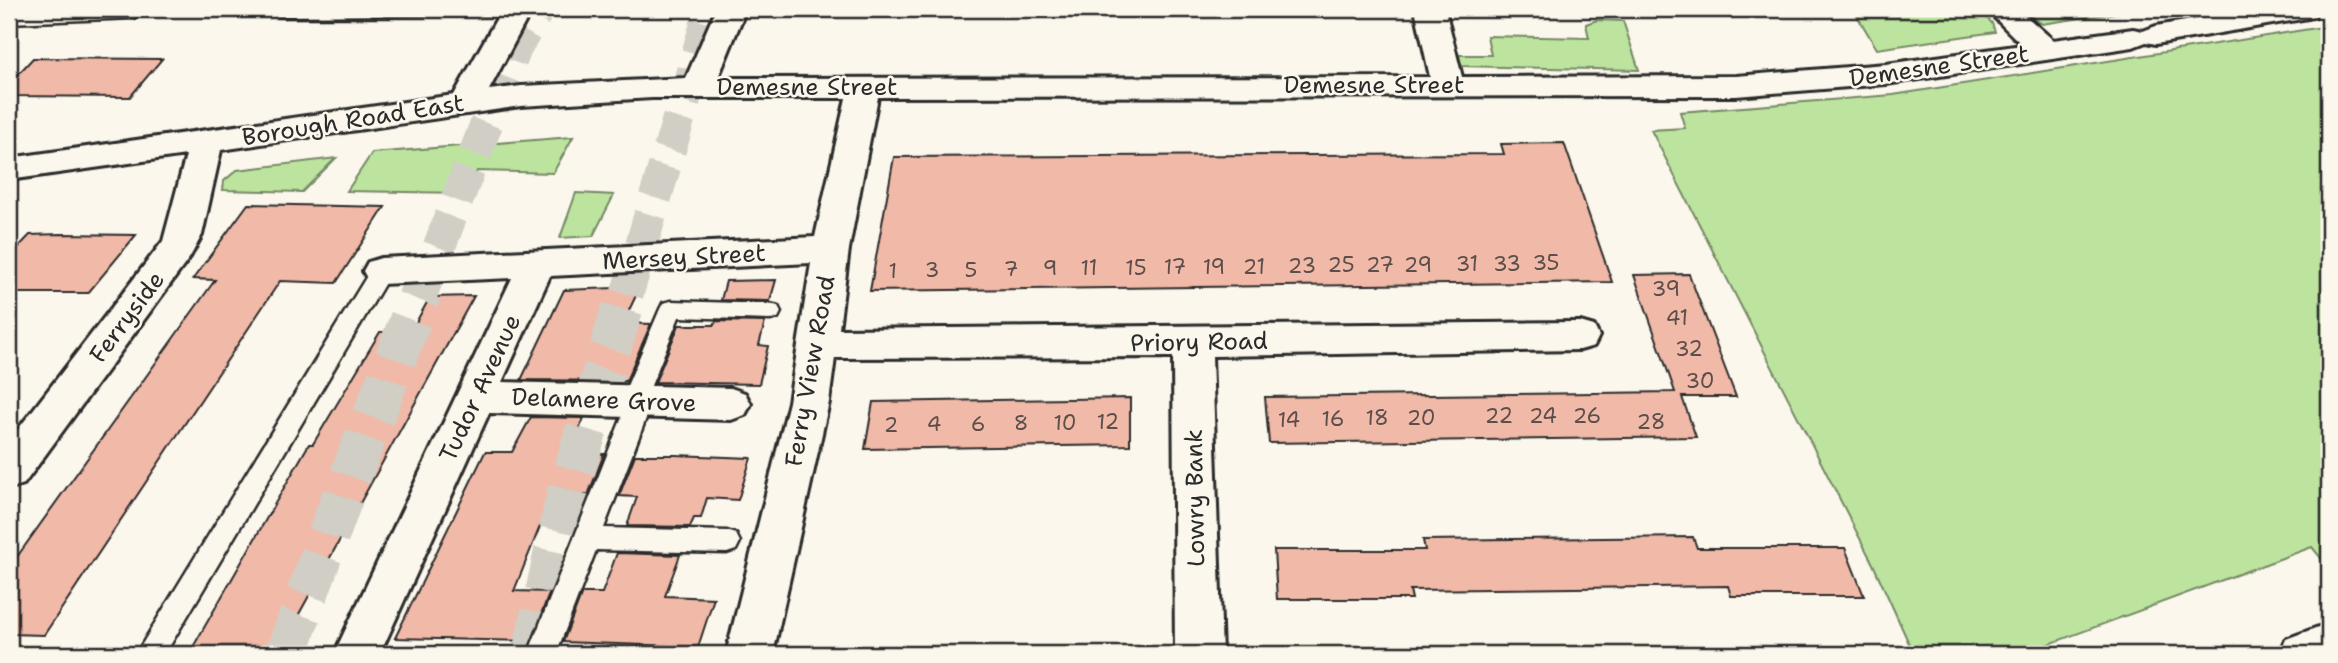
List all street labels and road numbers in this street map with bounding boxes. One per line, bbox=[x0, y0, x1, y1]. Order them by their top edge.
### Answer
street label: Demesne Street bbox=[1847, 38, 2031, 94]
street label: Demesne Street bbox=[1283, 69, 1465, 101]
street label: Demesne Street bbox=[716, 71, 898, 103]
street label: Borough Road East bbox=[240, 87, 466, 153]
street label: Mersey Street bbox=[601, 237, 767, 277]
street label: Ferryside bbox=[82, 265, 172, 369]
street label: Ferry View Road bbox=[777, 273, 843, 469]
street label: Tudor Avenue bbox=[432, 309, 528, 467]
street label: Priory Road bbox=[1130, 325, 1268, 359]
street label: Delamere Grove bbox=[511, 381, 697, 419]
street label: Lowry Bank bbox=[1178, 429, 1212, 567]

